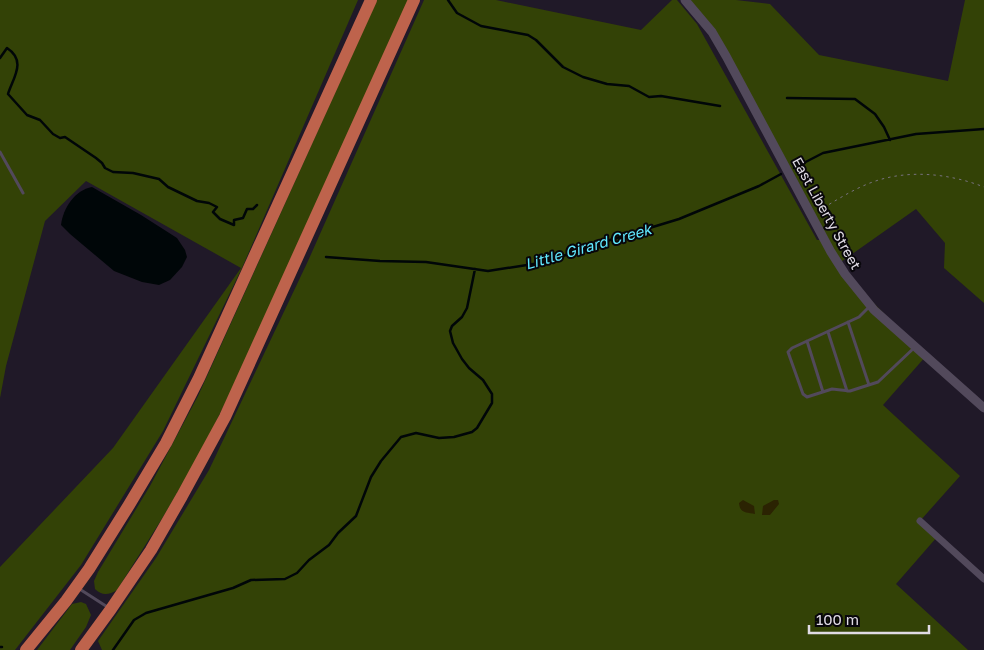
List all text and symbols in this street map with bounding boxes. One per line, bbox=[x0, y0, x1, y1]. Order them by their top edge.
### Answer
street label: East Liberty Street bbox=[789, 154, 865, 272]
water label: Little Girard Creek bbox=[523, 219, 655, 273]
scale bar bbox=[809, 602, 929, 634]
text: 100 m bbox=[816, 610, 859, 628]

